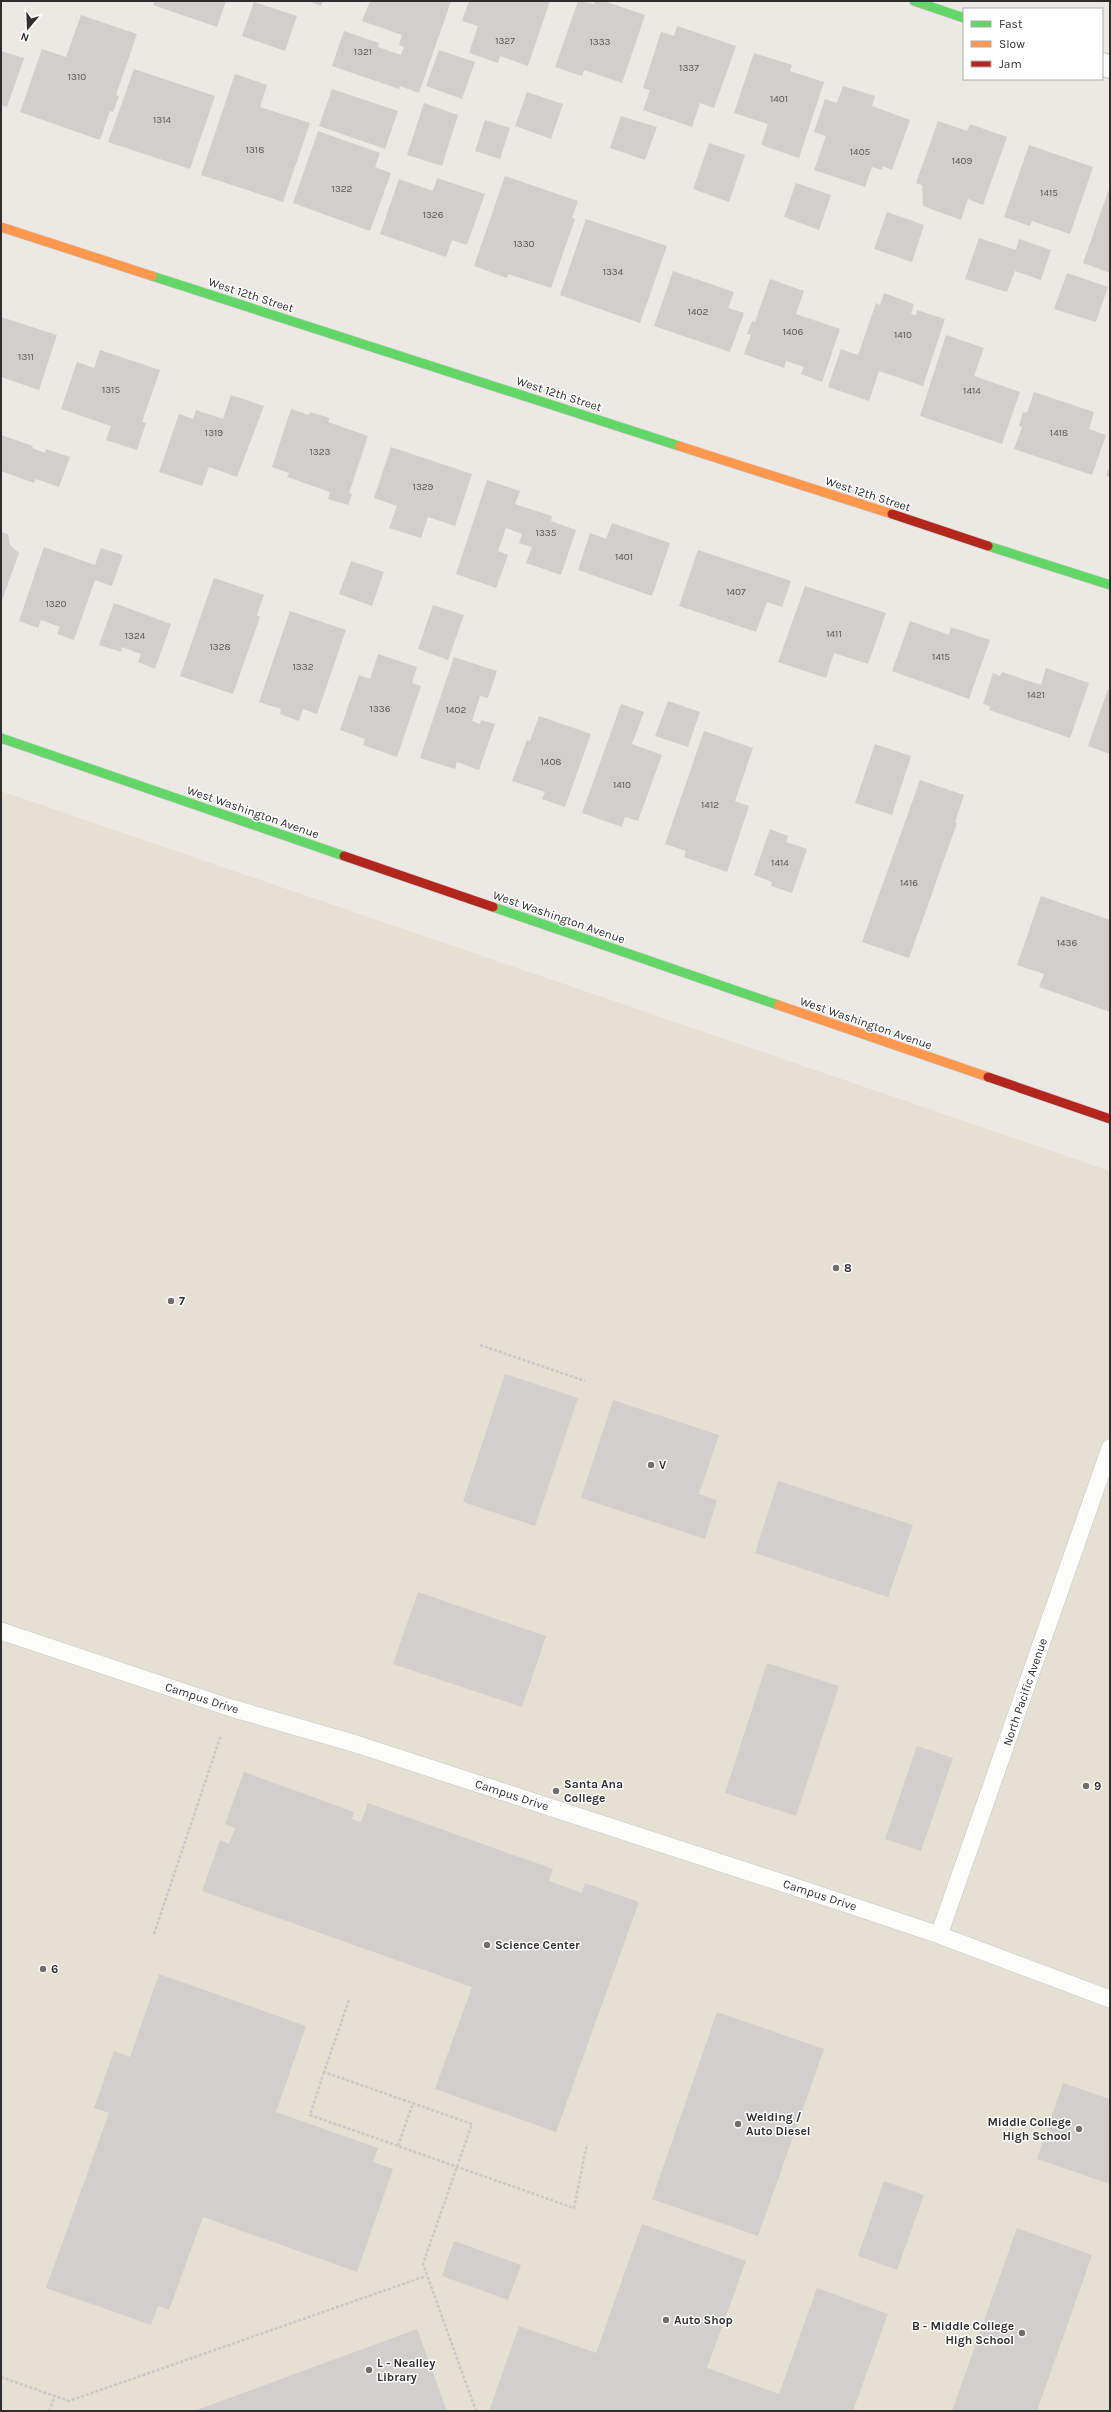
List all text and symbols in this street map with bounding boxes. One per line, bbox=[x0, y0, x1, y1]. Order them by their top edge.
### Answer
north arrow bbox=[8, 8, 48, 48]
legend bbox=[963, 8, 1103, 80]
text: Fast bbox=[999, 17, 1023, 31]
text: N bbox=[19, 30, 31, 44]
house number: 1327 bbox=[495, 35, 515, 47]
house number: 1333 bbox=[589, 36, 611, 48]
text: Slow bbox=[999, 37, 1025, 51]
house number: 1321 bbox=[354, 46, 372, 58]
text: Jam bbox=[999, 57, 1022, 71]
house number: 1337 bbox=[679, 62, 699, 74]
house number: 1310 bbox=[68, 71, 86, 83]
house number: 1401 bbox=[770, 93, 788, 105]
house number: 1314 bbox=[153, 114, 171, 126]
house number: 1318 bbox=[246, 144, 264, 156]
house number: 1405 bbox=[850, 146, 871, 158]
house number: 1409 bbox=[952, 155, 973, 167]
house number: 1322 bbox=[332, 183, 353, 195]
house number: 1415 bbox=[1040, 187, 1058, 199]
house number: 1326 bbox=[423, 209, 444, 221]
house number: 1330 bbox=[513, 238, 535, 250]
house number: 1334 bbox=[603, 266, 624, 278]
street label: West 12th Street bbox=[207, 275, 296, 316]
house number: 1402 bbox=[688, 306, 709, 318]
house number: 1406 bbox=[783, 326, 804, 338]
house number: 1410 bbox=[894, 329, 912, 341]
house number: 1311 bbox=[18, 351, 34, 363]
street label: West 12th Street bbox=[515, 374, 604, 415]
house number: 1315 bbox=[102, 384, 120, 396]
house number: 1414 bbox=[963, 385, 981, 397]
house number: 1319 bbox=[205, 427, 223, 439]
house number: 1418 bbox=[1050, 427, 1068, 439]
house number: 1323 bbox=[310, 446, 331, 458]
street label: West 12th Street bbox=[824, 474, 913, 515]
house number: 1329 bbox=[413, 481, 434, 493]
house number: 1335 bbox=[536, 527, 557, 539]
house number: 1401 bbox=[615, 551, 633, 563]
house number: 1407 bbox=[726, 586, 746, 598]
house number: 1320 bbox=[46, 598, 67, 610]
house number: 1411 bbox=[826, 628, 842, 640]
house number: 1324 bbox=[125, 630, 146, 642]
house number: 1328 bbox=[209, 641, 231, 653]
house number: 1415 bbox=[932, 651, 950, 663]
house number: 1332 bbox=[293, 661, 314, 673]
house number: 1421 bbox=[1027, 689, 1045, 701]
house number: 1336 bbox=[370, 703, 391, 715]
house number: 1402 bbox=[446, 704, 467, 716]
house number: 1408 bbox=[541, 756, 561, 768]
house number: 1410 bbox=[613, 779, 631, 791]
street label: West Washington Avenue bbox=[185, 783, 321, 841]
house number: 1412 bbox=[701, 799, 719, 811]
house number: 1414 bbox=[771, 857, 789, 869]
house number: 1416 bbox=[900, 877, 918, 889]
street label: West Washington Avenue bbox=[491, 888, 627, 946]
house number: 1436 bbox=[1057, 937, 1078, 949]
street label: West Washington Avenue bbox=[798, 994, 934, 1052]
place label: 8 bbox=[844, 1261, 852, 1275]
marker: 8 bbox=[831, 1263, 841, 1273]
place label: 7 bbox=[179, 1294, 185, 1308]
marker: 7 bbox=[166, 1296, 176, 1306]
place label: V bbox=[659, 1458, 667, 1472]
marker: V bbox=[646, 1460, 656, 1470]
street label: North Pacific Avenue bbox=[1000, 1636, 1050, 1748]
street label: Campus Drive bbox=[163, 1679, 241, 1717]
street label: Campus Drive bbox=[473, 1776, 551, 1814]
place label: Santa Ana College bbox=[564, 1777, 623, 1805]
place label: 9 bbox=[1094, 1779, 1101, 1793]
marker: 9 bbox=[1081, 1781, 1091, 1791]
marker: Santa Ana College bbox=[551, 1786, 561, 1796]
street label: Campus Drive bbox=[781, 1876, 859, 1914]
place label: Science Center bbox=[495, 1938, 580, 1952]
marker: Science Center bbox=[482, 1940, 492, 1950]
place label: 6 bbox=[51, 1962, 58, 1976]
marker: 6 bbox=[38, 1964, 48, 1974]
place label: Welding / Auto Diesel bbox=[746, 2110, 810, 2138]
place label: Middle College High School bbox=[987, 2115, 1071, 2143]
marker: Welding / Auto Diesel bbox=[733, 2119, 743, 2129]
marker: Middle College High School bbox=[1074, 2124, 1084, 2134]
place label: Auto Shop bbox=[674, 2313, 733, 2327]
marker: Auto Shop bbox=[661, 2315, 671, 2325]
place label: B - Middle College High School bbox=[912, 2319, 1014, 2347]
marker: B - Middle College High School bbox=[1017, 2328, 1027, 2338]
place label: L - Nealley Library bbox=[377, 2356, 435, 2384]
marker: L - Nealley Library bbox=[364, 2365, 374, 2375]

